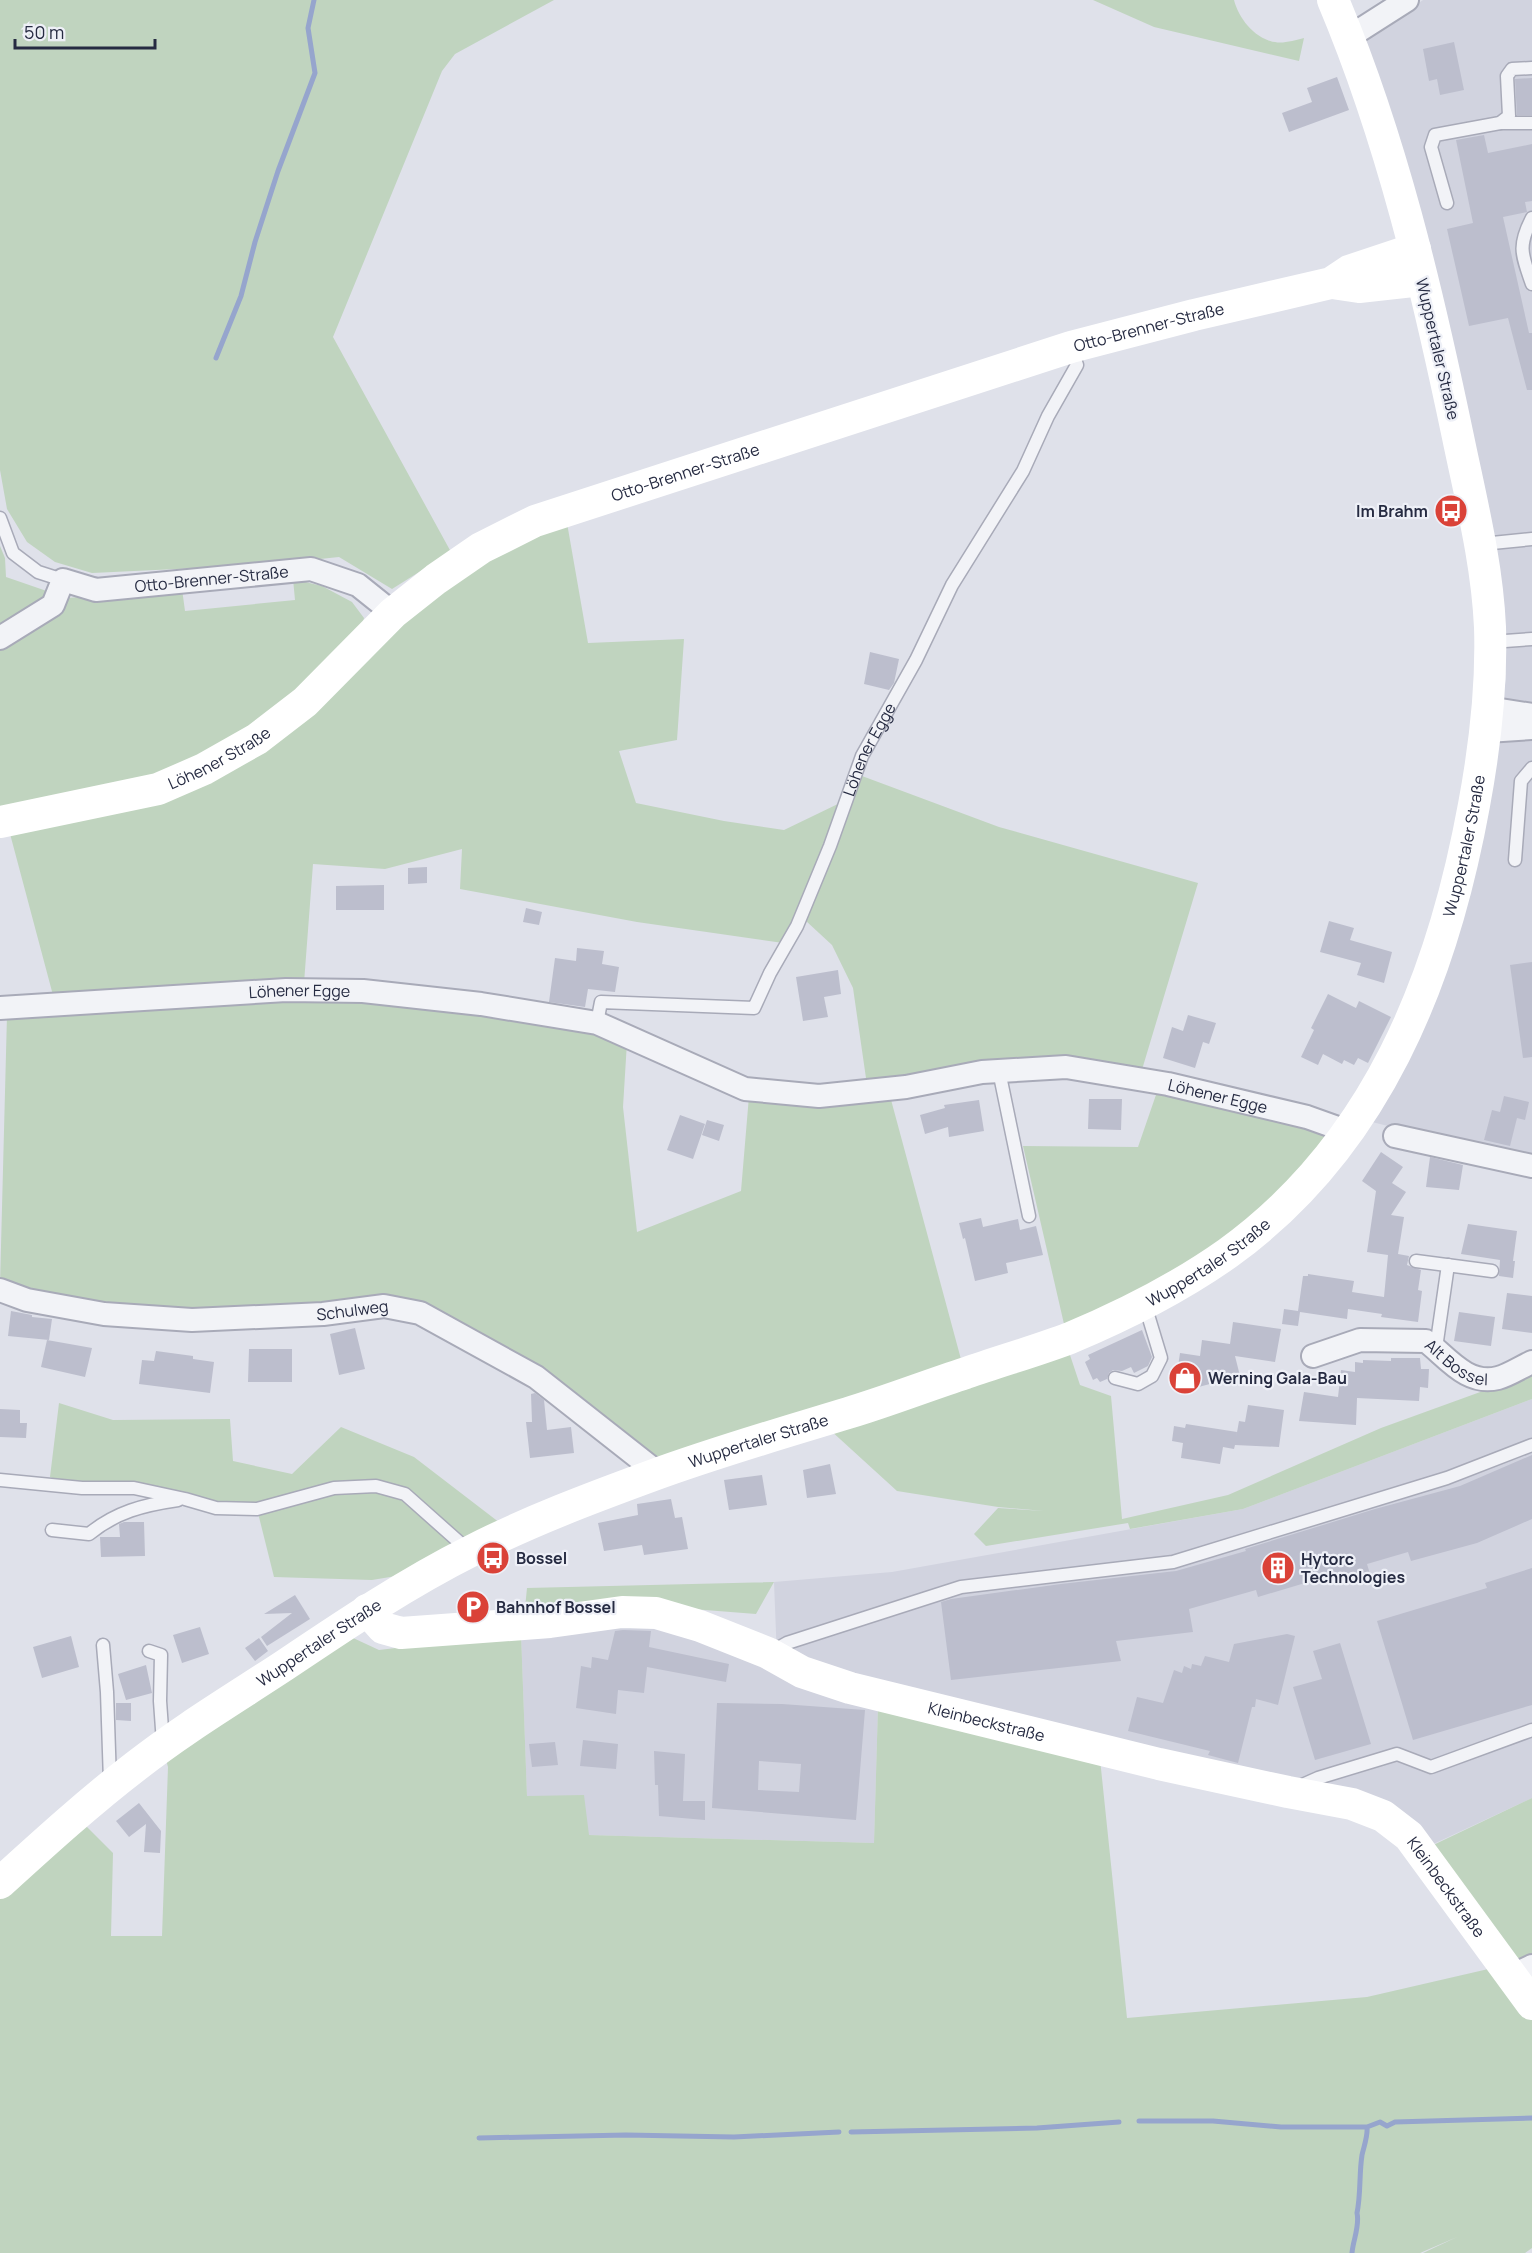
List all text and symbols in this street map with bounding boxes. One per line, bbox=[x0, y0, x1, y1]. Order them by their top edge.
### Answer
scale bar bbox=[15, 12, 154, 50]
text: 50 m bbox=[24, 20, 64, 44]
street label: Wuppertaler Straße bbox=[1411, 276, 1465, 422]
street label: Otto-Brenner-Straße bbox=[1071, 297, 1226, 357]
street label: Otto-Brenner-Straße bbox=[608, 438, 762, 507]
bus stop icon: Im Brahm bbox=[1433, 493, 1469, 529]
place label: Im Brahm bbox=[1356, 500, 1428, 522]
street label: Otto-Brenner-Straße bbox=[134, 560, 290, 597]
street label: Löhener Egge bbox=[838, 699, 901, 799]
street label: Löhener Straße bbox=[164, 722, 275, 794]
street label: Wuppertaler Straße bbox=[1437, 773, 1490, 920]
street label: Löhener Egge bbox=[248, 979, 350, 1003]
street label: Löhener Egge bbox=[1166, 1073, 1270, 1118]
street label: Wuppertaler Straße bbox=[1142, 1213, 1275, 1312]
street label: Schulweg bbox=[316, 1295, 390, 1325]
street label: Alt Bossel bbox=[1420, 1334, 1488, 1390]
shop icon: Werning Gala-Bau bbox=[1167, 1360, 1203, 1396]
place label: Werning Gala-Bau bbox=[1208, 1367, 1347, 1389]
street label: Wuppertaler Straße bbox=[686, 1409, 831, 1473]
bus stop icon: Bossel bbox=[475, 1540, 511, 1576]
place label: Bossel bbox=[516, 1547, 567, 1569]
place label: Hytorc Technologies bbox=[1301, 1548, 1405, 1588]
building icon: Hytorc Technologies bbox=[1260, 1550, 1296, 1586]
parking icon: Bahnhof Bossel bbox=[455, 1589, 491, 1625]
street label: Wuppertaler Straße bbox=[252, 1594, 385, 1692]
place label: Bahnhof Bossel bbox=[496, 1596, 616, 1618]
street label: Kleinbeckstraße bbox=[926, 1697, 1047, 1747]
street label: Kleinbeckstraße bbox=[1402, 1832, 1490, 1942]

